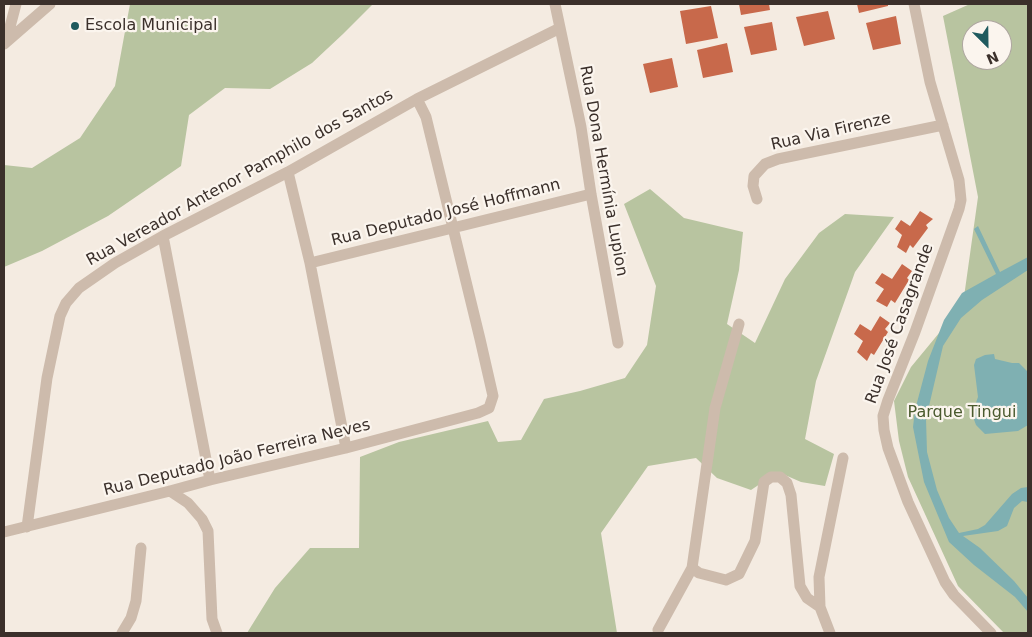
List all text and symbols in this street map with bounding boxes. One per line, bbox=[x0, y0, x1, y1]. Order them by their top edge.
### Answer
place label: Escola Municipal bbox=[85, 16, 218, 36]
marker: Escola Municipal bbox=[69, 20, 81, 32]
north arrow bbox=[962, 20, 1012, 70]
text: N bbox=[984, 48, 1001, 68]
street label: Rua Dona Hermínia Lupion bbox=[575, 64, 631, 278]
street label: Rua Vereador Antenor Pamphilo dos Santos bbox=[83, 85, 397, 271]
street label: Rua Via Firenze bbox=[769, 109, 893, 155]
street label: Rua Deputado José Hoffmann bbox=[330, 175, 562, 251]
street label: Rua José Casagrande bbox=[862, 241, 938, 407]
park label: Parque Tingui bbox=[908, 403, 1016, 423]
street label: Rua Deputado João Ferreira Neves bbox=[102, 416, 372, 500]

